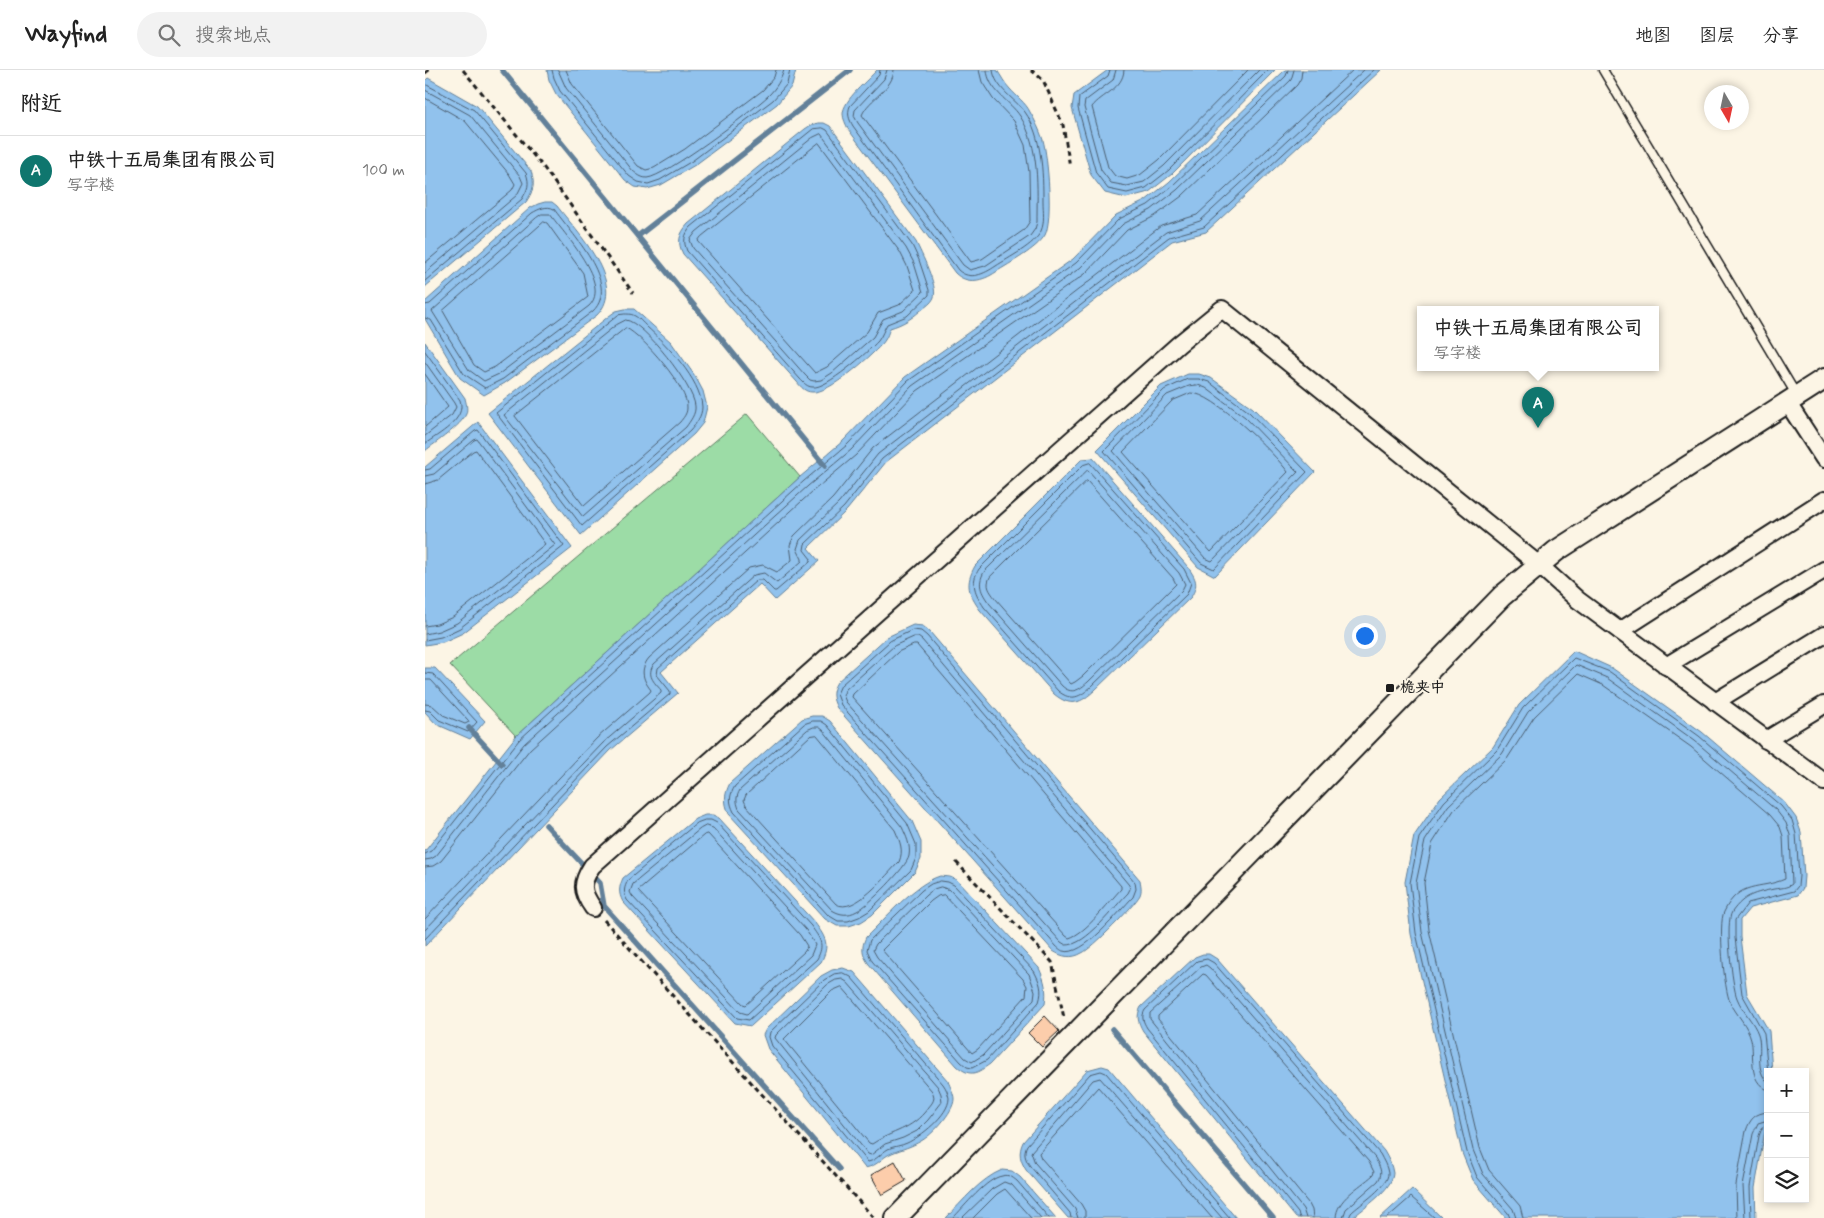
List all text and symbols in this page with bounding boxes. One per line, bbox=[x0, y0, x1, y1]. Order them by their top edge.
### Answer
search box bbox=[137, 12, 487, 57]
text: Wayfind bbox=[25, 19, 107, 50]
icon: search bbox=[155, 21, 183, 49]
text: 搜索地点 bbox=[195, 23, 271, 48]
text: 地图 bbox=[1635, 24, 1671, 48]
text: 图层 bbox=[1699, 24, 1735, 48]
text: 分享 bbox=[1763, 24, 1799, 48]
north arrow bbox=[1704, 85, 1749, 130]
text: 附近 bbox=[20, 90, 62, 118]
text: 中铁十五局集团有限公司 bbox=[67, 148, 276, 173]
text: A bbox=[31, 160, 41, 181]
text: 100 m bbox=[362, 160, 405, 181]
text: 写字楼 bbox=[67, 175, 115, 196]
popup bbox=[1417, 306, 1659, 371]
text: 中铁十五局集团有限公司 bbox=[1433, 316, 1643, 341]
text: 写字楼 bbox=[1433, 343, 1482, 364]
pin: A bbox=[1522, 387, 1554, 428]
your location bbox=[1352, 623, 1378, 649]
place label: 桅夹中 bbox=[1400, 678, 1445, 698]
marker: 桅夹中 bbox=[1384, 682, 1396, 694]
map controls bbox=[1764, 1068, 1809, 1203]
button: + bbox=[1764, 1068, 1809, 1113]
button: − bbox=[1764, 1113, 1809, 1158]
button: layers bbox=[1764, 1158, 1809, 1203]

